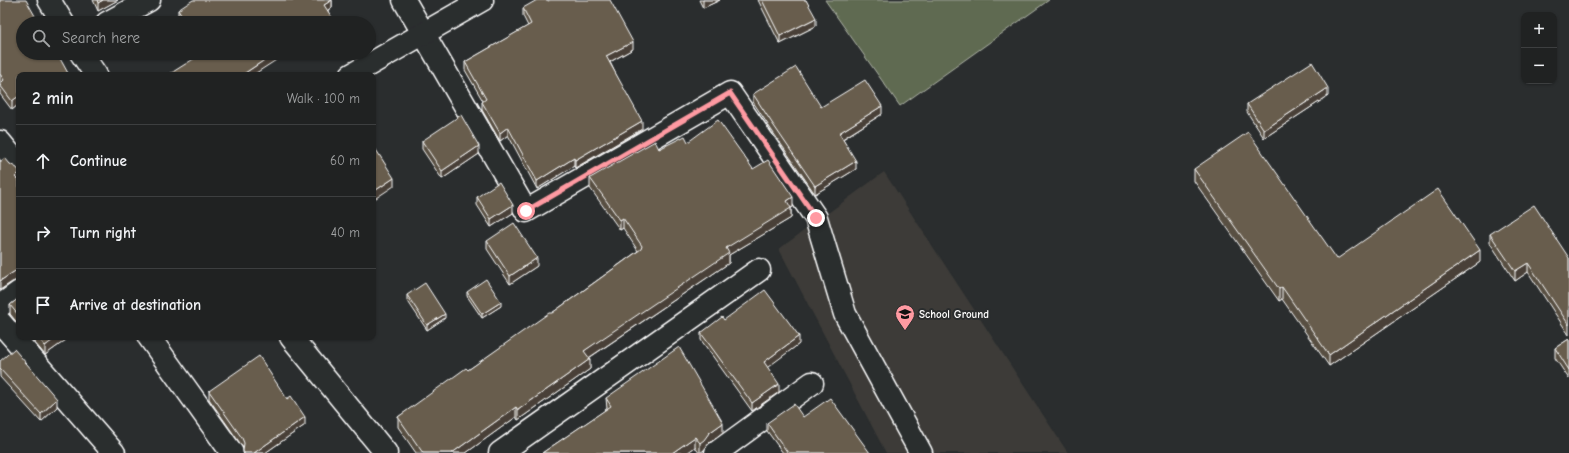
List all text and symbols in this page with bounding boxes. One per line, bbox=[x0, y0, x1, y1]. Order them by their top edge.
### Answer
map controls bbox=[1521, 12, 1557, 84]
button: + bbox=[1521, 12, 1557, 48]
search box bbox=[16, 16, 376, 60]
icon: search bbox=[30, 27, 52, 49]
text: Search here bbox=[62, 29, 140, 47]
button: − bbox=[1521, 48, 1557, 84]
text: 2 min bbox=[32, 89, 73, 108]
text: Walk · 100 m bbox=[287, 91, 360, 106]
icon: ahead bbox=[32, 150, 54, 172]
text: Continue bbox=[70, 152, 127, 170]
text: 60 m bbox=[330, 153, 360, 168]
route start bbox=[517, 202, 535, 220]
route end bbox=[807, 209, 825, 227]
icon: right bbox=[32, 222, 54, 244]
text: Turn right bbox=[70, 224, 136, 242]
text: 40 m bbox=[331, 225, 360, 240]
icon: arrive bbox=[32, 294, 54, 316]
text: Arrive at destination bbox=[70, 296, 201, 314]
school or university icon: School Ground bbox=[894, 303, 916, 331]
place label: School Ground bbox=[919, 308, 989, 321]

